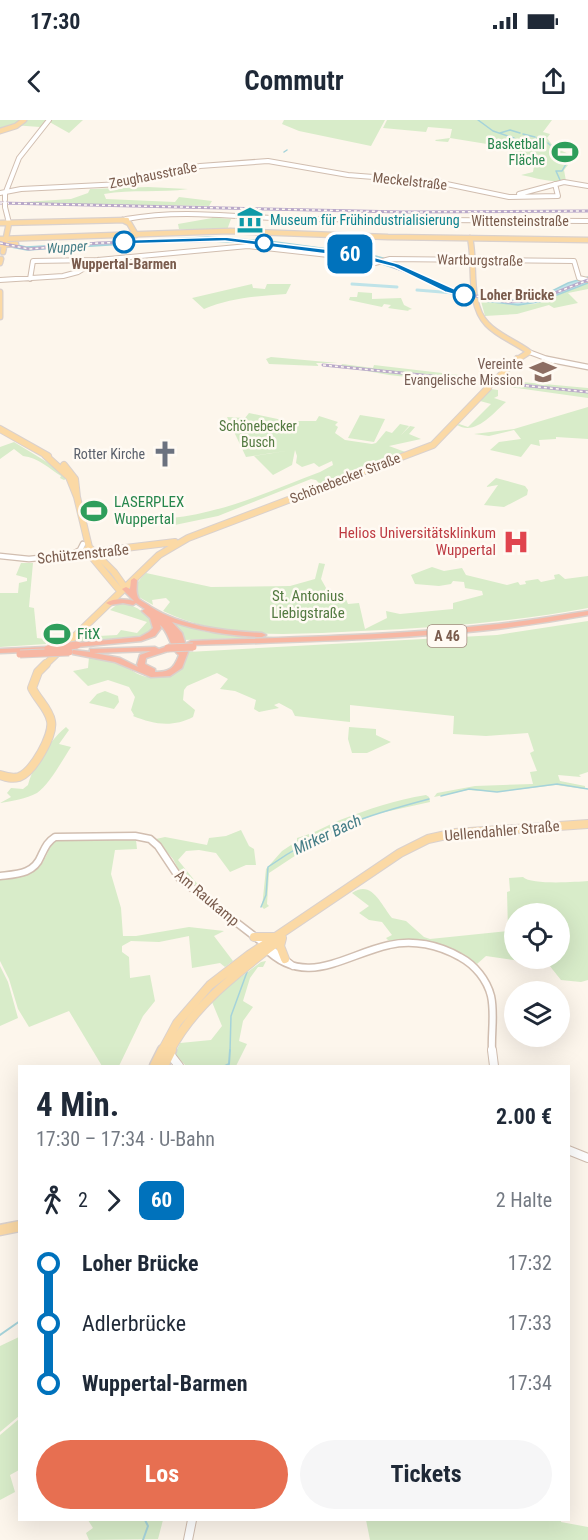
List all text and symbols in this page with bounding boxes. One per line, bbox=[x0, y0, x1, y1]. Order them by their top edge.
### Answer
text: 17:30 bbox=[30, 9, 81, 34]
icon: back bbox=[18, 65, 51, 98]
text: Commutr bbox=[244, 65, 344, 97]
icon: share bbox=[537, 65, 570, 98]
place label: Basketball Fläche bbox=[487, 136, 545, 168]
sports icon: Basketball Fläche bbox=[550, 137, 580, 167]
street label: Zeughausstraße bbox=[108, 159, 199, 191]
street label: Meckelstraße bbox=[372, 169, 448, 193]
museum icon: Museum für Frühindustrialisierung bbox=[235, 205, 265, 235]
place label: Museum für Frühindustrialisierung bbox=[270, 212, 460, 228]
street label: Wittensteinstraße bbox=[471, 213, 569, 229]
marker: Wuppertal-Barmen bbox=[113, 231, 135, 253]
unlabelled marker bbox=[255, 234, 273, 252]
line badge: 60 bbox=[323, 234, 377, 274]
water label: Wupper bbox=[46, 238, 89, 256]
text: 60 bbox=[339, 242, 361, 266]
street label: Wartburgstraße bbox=[437, 251, 523, 269]
place label: Wuppertal-Barmen bbox=[71, 256, 177, 272]
marker: Loher Brücke bbox=[453, 284, 475, 306]
place label: Loher Brücke bbox=[480, 287, 554, 303]
place label: Vereinte Evangelische Mission bbox=[404, 356, 523, 388]
school or university icon: Vereinte Evangelische Mission bbox=[528, 357, 558, 387]
park label: Schönebecker Busch bbox=[219, 418, 297, 450]
church icon: Rotter Kirche bbox=[150, 439, 180, 469]
place label: Rotter Kirche bbox=[73, 446, 145, 462]
street label: Schönebecker Straße bbox=[288, 449, 403, 506]
place label: LASERPLEX Wuppertal bbox=[114, 493, 184, 528]
sports icon: LASERPLEX Wuppertal bbox=[79, 496, 109, 526]
place label: Helios Universitätsklinkum Wuppertal bbox=[339, 524, 496, 559]
hospital icon: Helios Universitätsklinkum Wuppertal bbox=[501, 527, 531, 557]
street label: Schützenstraße bbox=[36, 540, 130, 568]
park label: St. Antonius Liebigstraße bbox=[271, 587, 345, 622]
sports icon: FitX bbox=[42, 619, 72, 649]
place label: FitX bbox=[77, 625, 100, 643]
road number: A 46 bbox=[428, 625, 466, 647]
water label: Mirker Bach bbox=[290, 810, 364, 859]
street label: Uellendahler Straße bbox=[444, 817, 560, 845]
street label: Am Raukamp bbox=[171, 866, 243, 930]
map controls bbox=[504, 903, 570, 1047]
button: locate bbox=[504, 903, 570, 969]
button: layers bbox=[504, 981, 570, 1047]
text: 4 Min. bbox=[36, 1085, 119, 1124]
text: 2.00 € bbox=[496, 1104, 552, 1129]
text: 17:30 – 17:34 · U-Bahn bbox=[36, 1127, 215, 1151]
icon: walk bbox=[36, 1184, 69, 1217]
icon: forward bbox=[97, 1184, 130, 1217]
text: 2 bbox=[78, 1188, 88, 1212]
text: 60 bbox=[151, 1188, 172, 1212]
text: 2 Halte bbox=[496, 1188, 552, 1212]
text: Loher Brücke bbox=[82, 1251, 199, 1276]
text: 17:32 bbox=[508, 1251, 552, 1275]
text: Adlerbrücke bbox=[82, 1311, 186, 1336]
text: 17:33 bbox=[508, 1311, 552, 1335]
text: Wuppertal-Barmen bbox=[82, 1371, 248, 1396]
text: 17:34 bbox=[508, 1371, 552, 1395]
button: Los bbox=[36, 1440, 288, 1509]
button: Tickets bbox=[300, 1440, 552, 1509]

